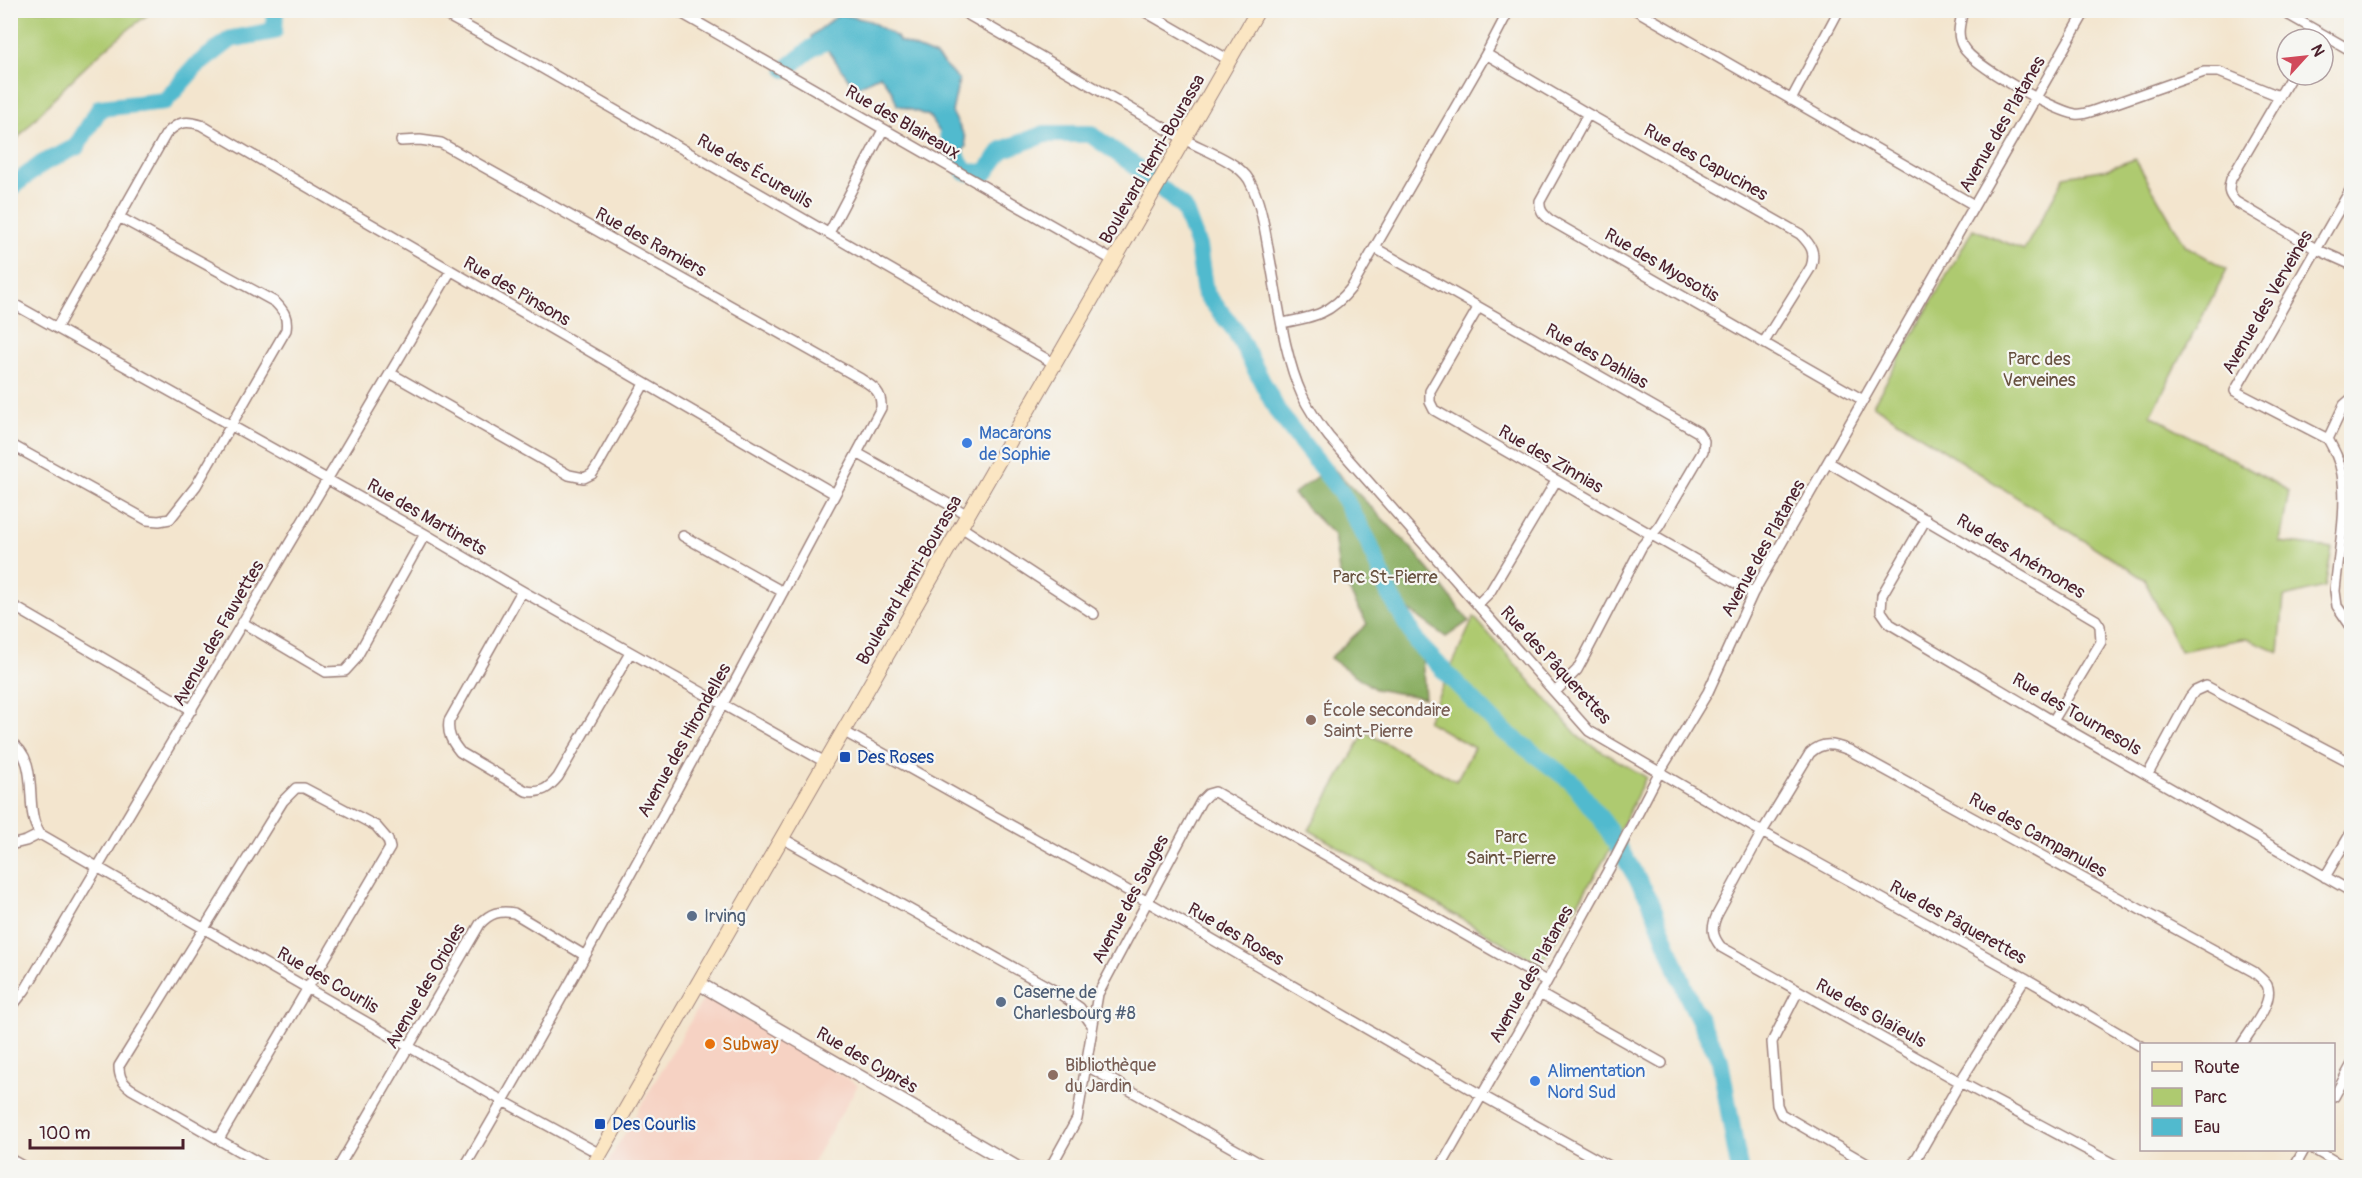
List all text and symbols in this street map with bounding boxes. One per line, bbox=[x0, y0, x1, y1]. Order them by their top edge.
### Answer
north arrow bbox=[2275, 27, 2335, 87]
text: N bbox=[2306, 41, 2329, 60]
street label: Avenue des Platanes bbox=[1954, 52, 2051, 196]
street label: Boulevard Henri-Bourassa bbox=[1094, 70, 1210, 248]
street label: Rue des Blaireaux bbox=[841, 80, 964, 165]
street label: Rue des Capucines bbox=[1640, 119, 1772, 206]
street label: Rue des Écureuils bbox=[693, 129, 817, 214]
street label: Rue des Ramiers bbox=[591, 202, 710, 282]
street label: Rue des Myosotis bbox=[1600, 223, 1723, 308]
street label: Avenue des Verveines bbox=[2217, 226, 2318, 378]
street label: Rue des Pinsons bbox=[459, 251, 575, 331]
street label: Rue des Dahlias bbox=[1541, 319, 1652, 394]
park label: Parc des Verveines bbox=[2002, 348, 2076, 392]
street label: Rue des Zinnias bbox=[1494, 420, 1607, 499]
place label: Macarons de Sophie bbox=[979, 422, 1051, 466]
marker: Macarons de Sophie bbox=[960, 436, 974, 450]
street label: Rue des Martinets bbox=[363, 474, 491, 561]
street label: Avenue des Platanes bbox=[1716, 476, 1811, 621]
street label: Boulevard Henri-Bourassa bbox=[851, 491, 967, 669]
street label: Rue des Anémones bbox=[1952, 509, 2089, 604]
street label: Avenue des Fauvettes bbox=[167, 556, 269, 710]
park label: Parc St-Pierre bbox=[1332, 566, 1438, 589]
street label: Rue des Pâquerettes bbox=[1495, 601, 1616, 729]
street label: Avenue des Hirondelles bbox=[632, 659, 736, 821]
street label: Rue des Tournesols bbox=[2008, 668, 2146, 761]
place label: École secondaire Saint-Pierre bbox=[1323, 699, 1450, 743]
marker: École secondaire Saint-Pierre bbox=[1304, 713, 1318, 727]
place label: Des Roses bbox=[857, 746, 934, 769]
marker: Des Roses bbox=[838, 750, 852, 764]
street label: Rue des Campanules bbox=[1965, 788, 2111, 883]
park label: Parc Saint-Pierre bbox=[1466, 826, 1556, 870]
street label: Avenue des Sauges bbox=[1087, 831, 1174, 968]
street label: Rue des Pâquerettes bbox=[1885, 875, 2030, 970]
street label: Rue des Roses bbox=[1184, 898, 1288, 971]
street label: Avenue des Platanes bbox=[1484, 902, 1579, 1047]
place label: Irving bbox=[704, 905, 746, 928]
marker: Irving bbox=[685, 909, 699, 923]
street label: Avenue des Orioles bbox=[380, 919, 471, 1053]
street label: Rue des Courlis bbox=[273, 942, 383, 1019]
street label: Rue des Glaïeuls bbox=[1812, 974, 1930, 1053]
place label: Caserne de Charlesbourg #8 bbox=[1013, 981, 1136, 1025]
marker: Caserne de Charlesbourg #8 bbox=[994, 995, 1008, 1009]
street label: Rue des Cyprès bbox=[812, 1022, 922, 1099]
place label: Subway bbox=[722, 1033, 779, 1056]
marker: Subway bbox=[703, 1037, 717, 1051]
legend bbox=[2140, 1043, 2335, 1151]
place label: Bibliothèque du Jardin bbox=[1065, 1054, 1156, 1098]
text: Route bbox=[2194, 1056, 2239, 1079]
place label: Alimentation Nord Sud bbox=[1547, 1060, 1645, 1104]
marker: Bibliothèque du Jardin bbox=[1046, 1068, 1060, 1082]
marker: Alimentation Nord Sud bbox=[1528, 1074, 1542, 1088]
text: Parc bbox=[2194, 1086, 2227, 1109]
scale bar bbox=[30, 1112, 183, 1150]
place label: Des Courlis bbox=[612, 1113, 696, 1136]
text: Eau bbox=[2194, 1116, 2220, 1139]
marker: Des Courlis bbox=[593, 1117, 607, 1131]
text: 100 m bbox=[39, 1122, 91, 1145]

